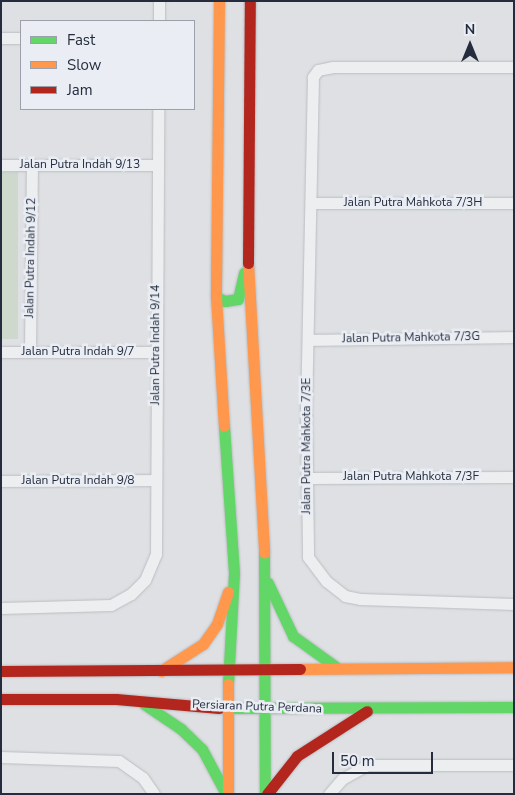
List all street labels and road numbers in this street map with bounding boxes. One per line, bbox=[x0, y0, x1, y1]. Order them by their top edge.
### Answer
street label: Jalan Putra Indah 9/13 bbox=[20, 158, 140, 172]
street label: Jalan Putra Mahkota 7/3H bbox=[344, 196, 482, 210]
street label: Jalan Putra Indah 9/12 bbox=[23, 198, 39, 318]
street label: Jalan Putra Indah 9/14 bbox=[149, 285, 163, 405]
street label: Jalan Putra Mahkota 7/3G bbox=[342, 330, 480, 346]
street label: Jalan Putra Indah 9/7 bbox=[21, 345, 135, 359]
street label: Jalan Putra Mahkota 7/3E bbox=[300, 378, 314, 514]
street label: Jalan Putra Mahkota 7/3F bbox=[343, 470, 479, 484]
street label: Jalan Putra Indah 9/8 bbox=[21, 474, 135, 488]
street label: Persiaran Putra Perdana bbox=[192, 698, 322, 716]

